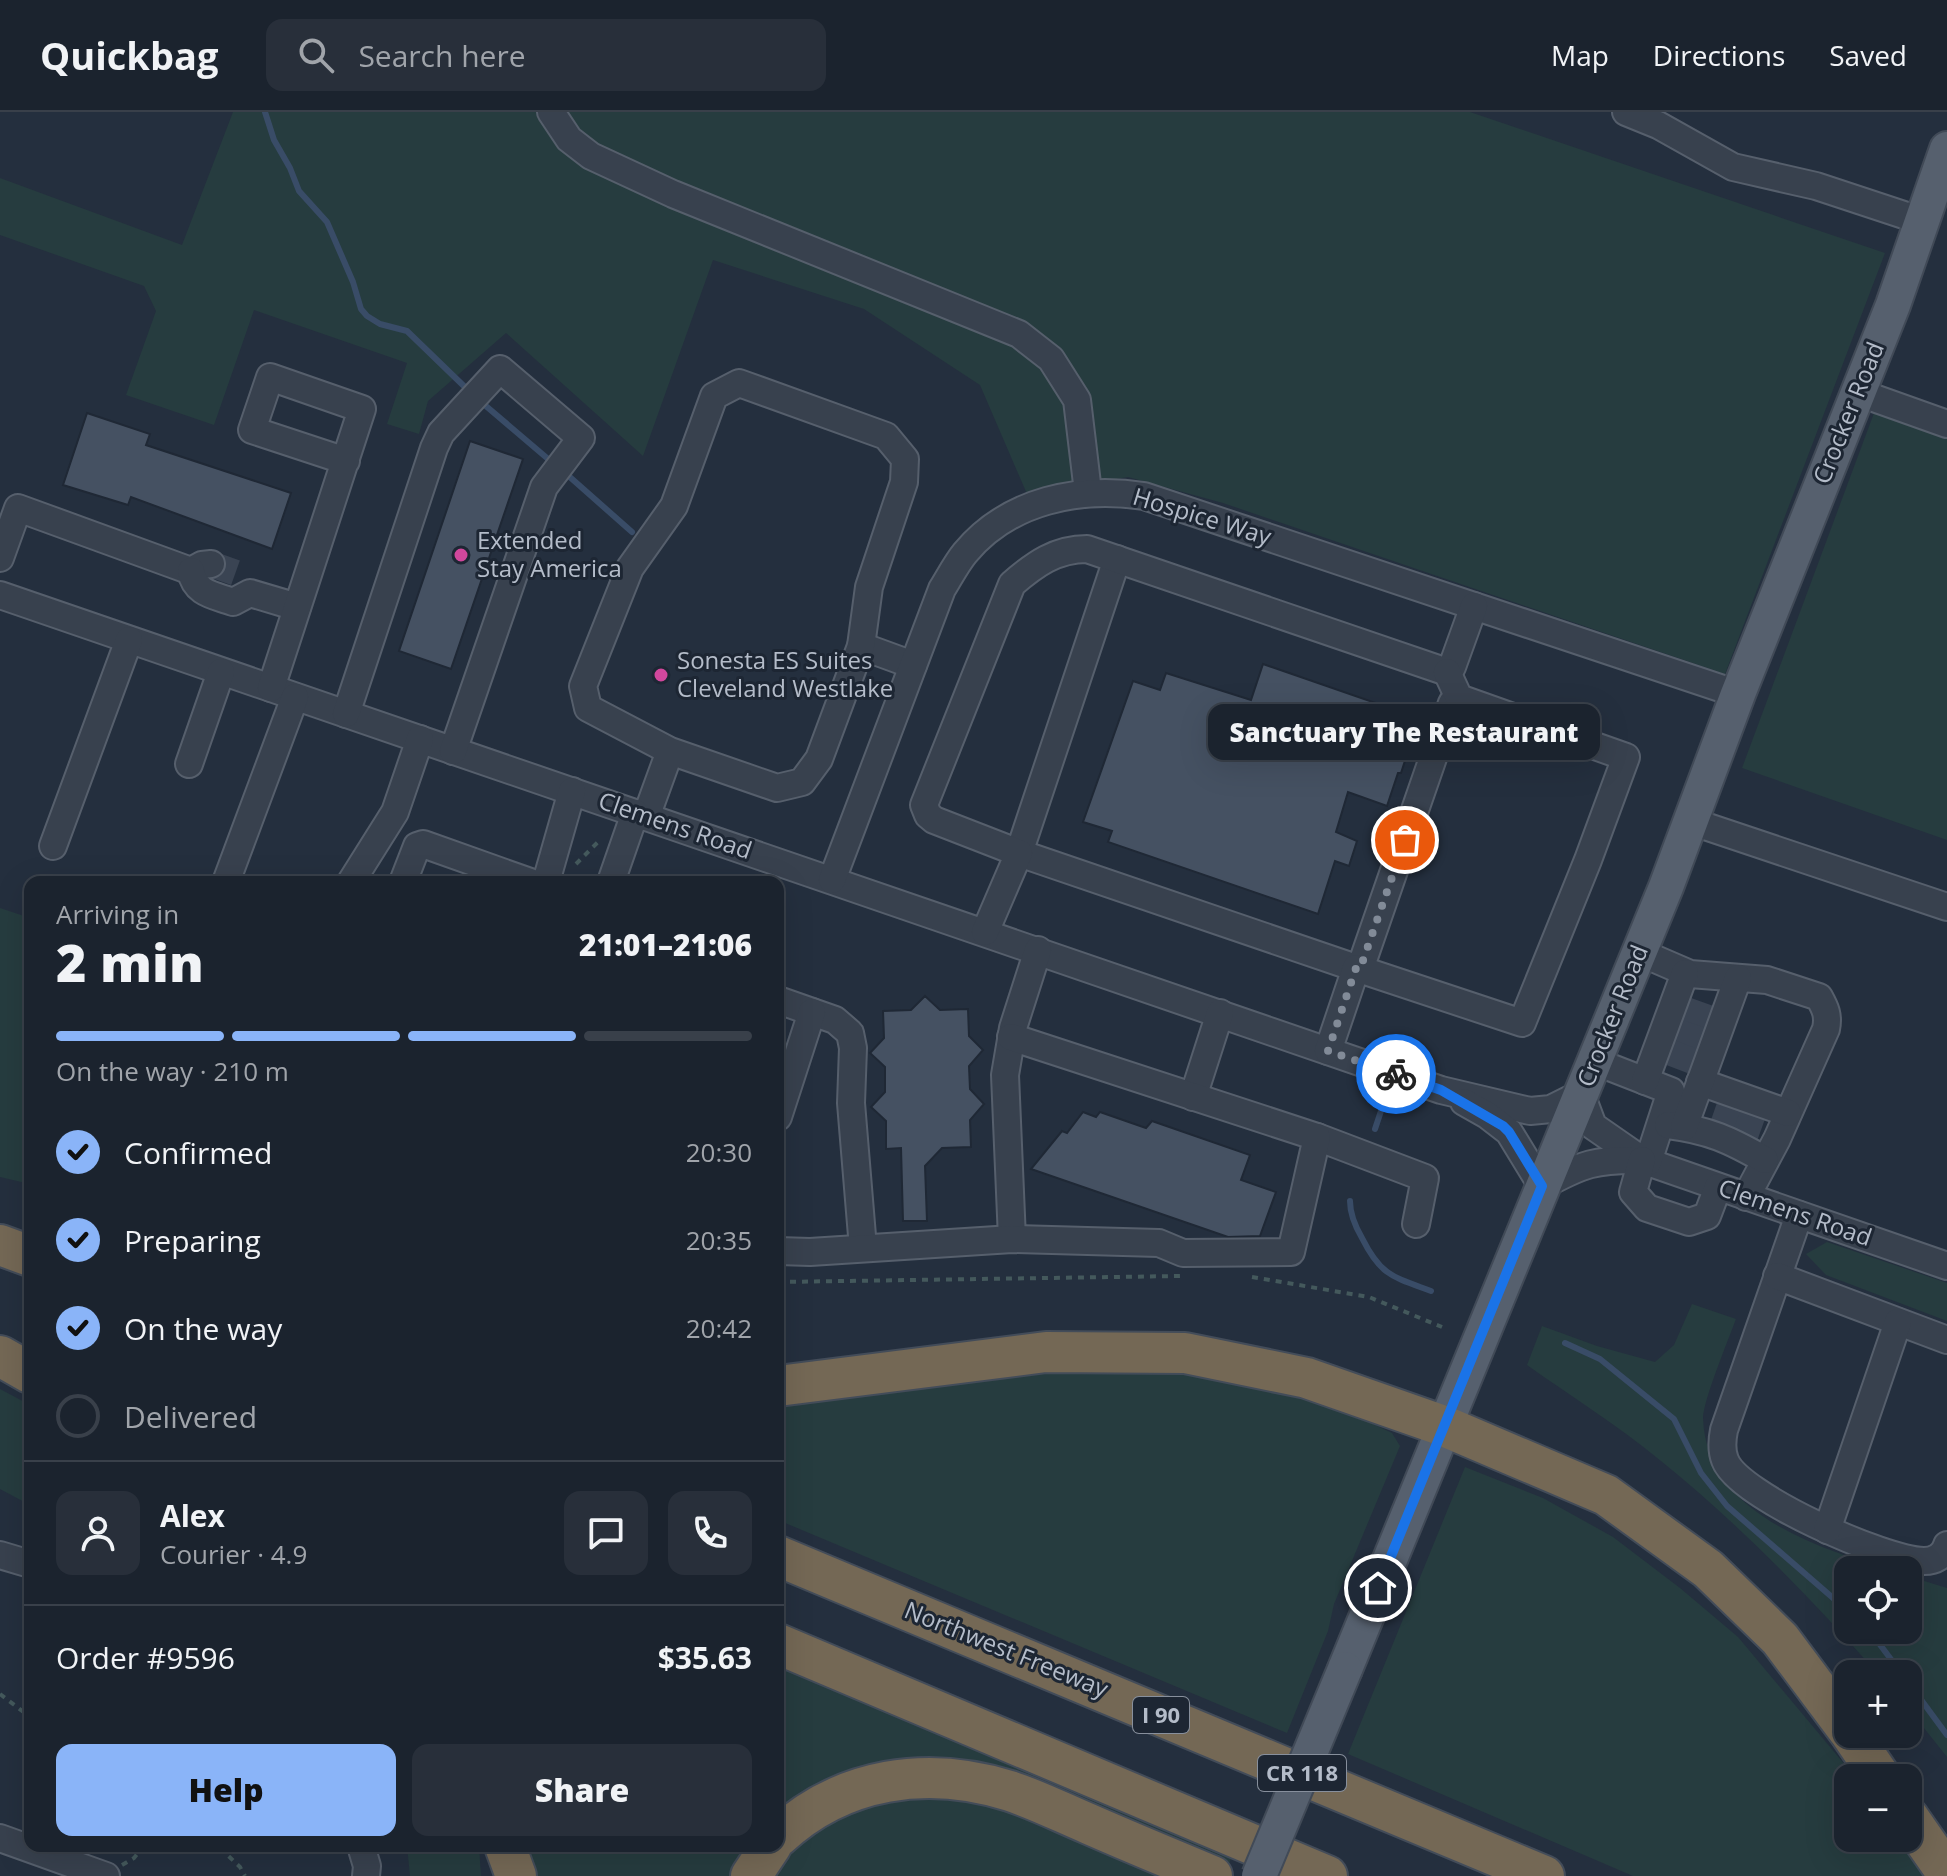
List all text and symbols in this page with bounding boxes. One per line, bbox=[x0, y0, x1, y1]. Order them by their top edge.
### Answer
search box bbox=[266, 19, 826, 91]
text: Quickbag bbox=[40, 29, 218, 81]
icon: search bbox=[294, 33, 338, 77]
text: Search here bbox=[358, 35, 526, 76]
text: Map bbox=[1551, 36, 1609, 74]
text: Directions bbox=[1653, 36, 1785, 74]
text: Saved bbox=[1829, 36, 1907, 74]
street label: Crocker Road bbox=[1804, 337, 1891, 488]
street label: Hospice Way bbox=[1129, 479, 1277, 553]
place label: Extended Stay America bbox=[477, 523, 622, 584]
marker: Extended Stay America bbox=[452, 546, 470, 564]
place label: Sonesta ES Suites Cleveland Westlake bbox=[677, 643, 893, 704]
marker: Sonesta ES Suites Cleveland Westlake bbox=[652, 666, 670, 684]
callout: Sanctuary The Restaurant bbox=[1209, 704, 1601, 760]
text: Sanctuary The Restaurant bbox=[1229, 714, 1579, 750]
street label: Clemens Road bbox=[594, 783, 757, 866]
pin bbox=[1371, 806, 1439, 874]
icon: bag bbox=[1383, 818, 1427, 862]
text: Arriving in bbox=[56, 896, 179, 932]
text: 21:01–21:06 bbox=[579, 924, 752, 965]
text: 2 min bbox=[56, 926, 204, 997]
street label: Crocker Road bbox=[1568, 940, 1655, 1091]
courier bbox=[1356, 1034, 1436, 1114]
icon: bike bbox=[1374, 1052, 1418, 1096]
text: On the way · 210 m bbox=[56, 1053, 289, 1089]
icon: check bbox=[56, 1130, 100, 1174]
text: Confirmed bbox=[124, 1132, 272, 1173]
text: 20:30 bbox=[686, 1134, 752, 1170]
street label: Clemens Road bbox=[1714, 1170, 1877, 1253]
icon: check bbox=[56, 1218, 100, 1262]
text: Preparing bbox=[124, 1220, 261, 1261]
text: 20:35 bbox=[686, 1222, 752, 1258]
icon: check bbox=[56, 1306, 100, 1350]
text: On the way bbox=[124, 1308, 282, 1349]
text: 20:42 bbox=[686, 1310, 752, 1346]
text: Delivered bbox=[124, 1396, 257, 1437]
button: person bbox=[56, 1491, 140, 1575]
button: chat bbox=[564, 1491, 648, 1575]
button: phone bbox=[668, 1491, 752, 1575]
text: Alex bbox=[160, 1495, 225, 1536]
text: Courier · 4.9 bbox=[160, 1536, 307, 1572]
pin bbox=[1344, 1554, 1412, 1622]
map controls bbox=[1834, 1556, 1922, 1852]
button: locate bbox=[1834, 1556, 1922, 1644]
icon: home bbox=[1356, 1566, 1400, 1610]
street label: Northwest Freeway bbox=[900, 1593, 1114, 1705]
text: Order #9596 bbox=[56, 1637, 235, 1678]
text: $35.63 bbox=[658, 1637, 752, 1678]
button: + bbox=[1834, 1660, 1922, 1748]
road number: I 90 bbox=[1133, 1697, 1189, 1733]
button: Help bbox=[56, 1744, 396, 1836]
button: Share bbox=[412, 1744, 752, 1836]
road number: CR 118 bbox=[1258, 1755, 1346, 1791]
button: − bbox=[1834, 1764, 1922, 1852]

